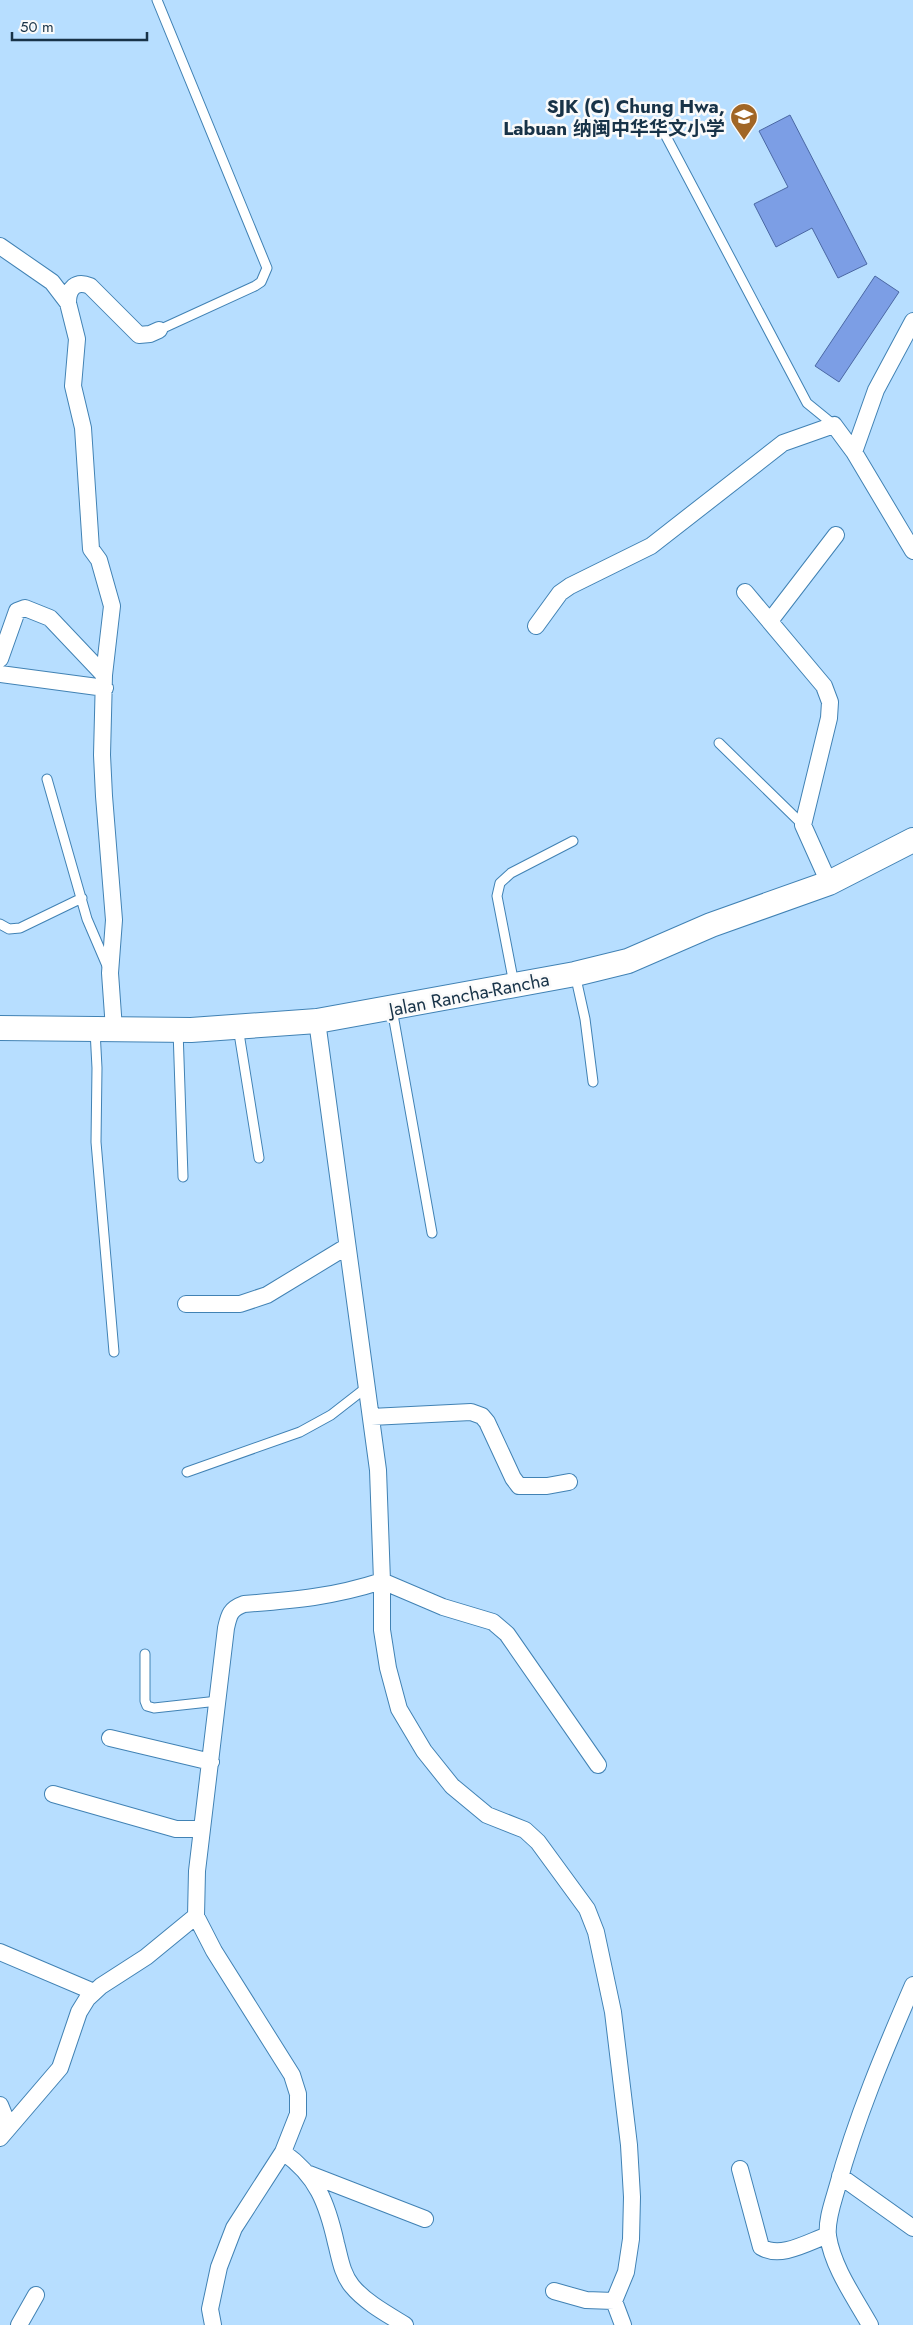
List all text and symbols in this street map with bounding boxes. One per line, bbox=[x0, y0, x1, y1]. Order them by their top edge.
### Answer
scale bar bbox=[12, 10, 148, 42]
text: 50 m bbox=[20, 16, 54, 38]
place label: SJK (C) Chung Hwa, Labuan 纳闽中华华文小学 bbox=[503, 93, 725, 142]
school or university icon: SJK (C) Chung Hwa, Labuan 纳闽中华华文小学 bbox=[729, 102, 759, 141]
street label: Jalan Rancha-Rancha bbox=[384, 966, 552, 1024]

